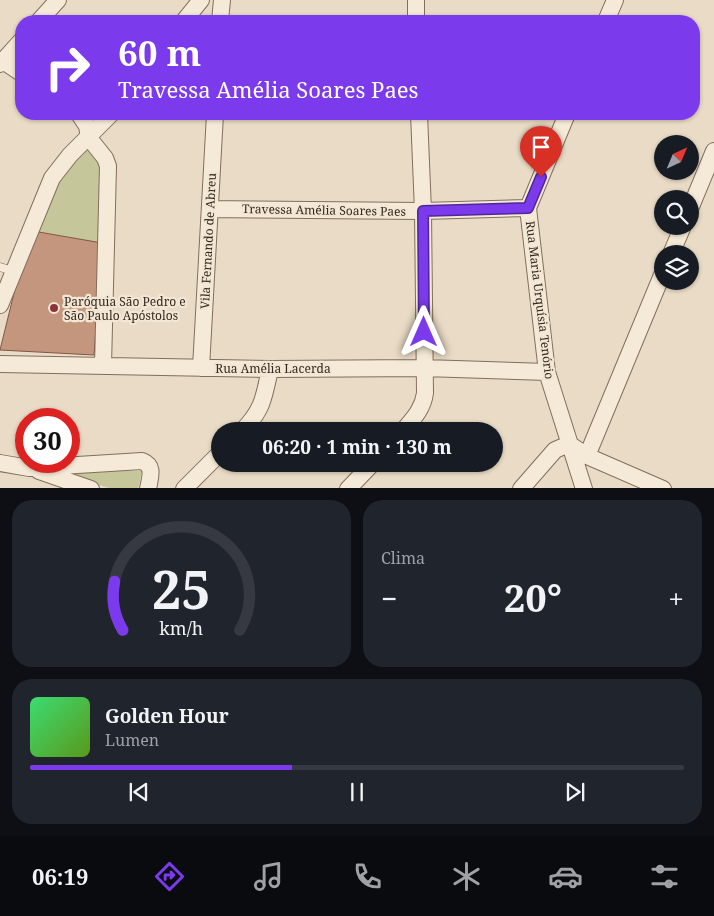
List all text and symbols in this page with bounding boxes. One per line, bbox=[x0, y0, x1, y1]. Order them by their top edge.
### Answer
text: 60 m bbox=[118, 29, 201, 76]
icon: right bbox=[35, 35, 100, 100]
text: Travessa Amélia Soares Paes bbox=[118, 74, 418, 104]
pin bbox=[520, 126, 562, 177]
icon: arrive bbox=[527, 133, 555, 161]
north arrow bbox=[654, 135, 699, 180]
map controls bbox=[654, 135, 699, 290]
street label: Vila Fernando de Abreu bbox=[196, 172, 220, 309]
button: search bbox=[654, 190, 699, 235]
street label: Travessa Amélia Soares Paes bbox=[242, 200, 406, 220]
street label: Rua Maria Urquísia Tenório bbox=[522, 220, 558, 380]
button: layers bbox=[654, 245, 699, 290]
place label: Paróquia São Pedro e São Paulo Apóstolos bbox=[64, 293, 186, 324]
marker: Paróquia São Pedro e São Paulo Apóstolos bbox=[48, 302, 60, 314]
position arrow bbox=[397, 305, 449, 357]
street label: Rua Amélia Lacerda bbox=[215, 360, 331, 377]
speed limit sign: 30 bbox=[15, 408, 80, 473]
text: 06:20 · 1 min · 130 m bbox=[262, 434, 452, 460]
text: Clima bbox=[381, 547, 425, 569]
text: 25 bbox=[152, 553, 211, 624]
text: 20° bbox=[504, 571, 562, 623]
text: − bbox=[381, 579, 397, 617]
text: + bbox=[668, 579, 684, 617]
text: km/h bbox=[160, 616, 203, 640]
text: Golden Hour bbox=[105, 703, 229, 729]
text: Lumen bbox=[105, 729, 159, 751]
icon: previous bbox=[125, 778, 153, 806]
icon: pause bbox=[343, 778, 371, 806]
icon: next bbox=[561, 778, 589, 806]
icon: directions bbox=[152, 859, 187, 894]
icon: music bbox=[251, 859, 286, 894]
icon: phone bbox=[350, 859, 385, 894]
icon: climate bbox=[449, 859, 484, 894]
icon: car bbox=[548, 859, 583, 894]
icon: filters bbox=[647, 859, 682, 894]
text: 06:19 bbox=[32, 861, 88, 891]

